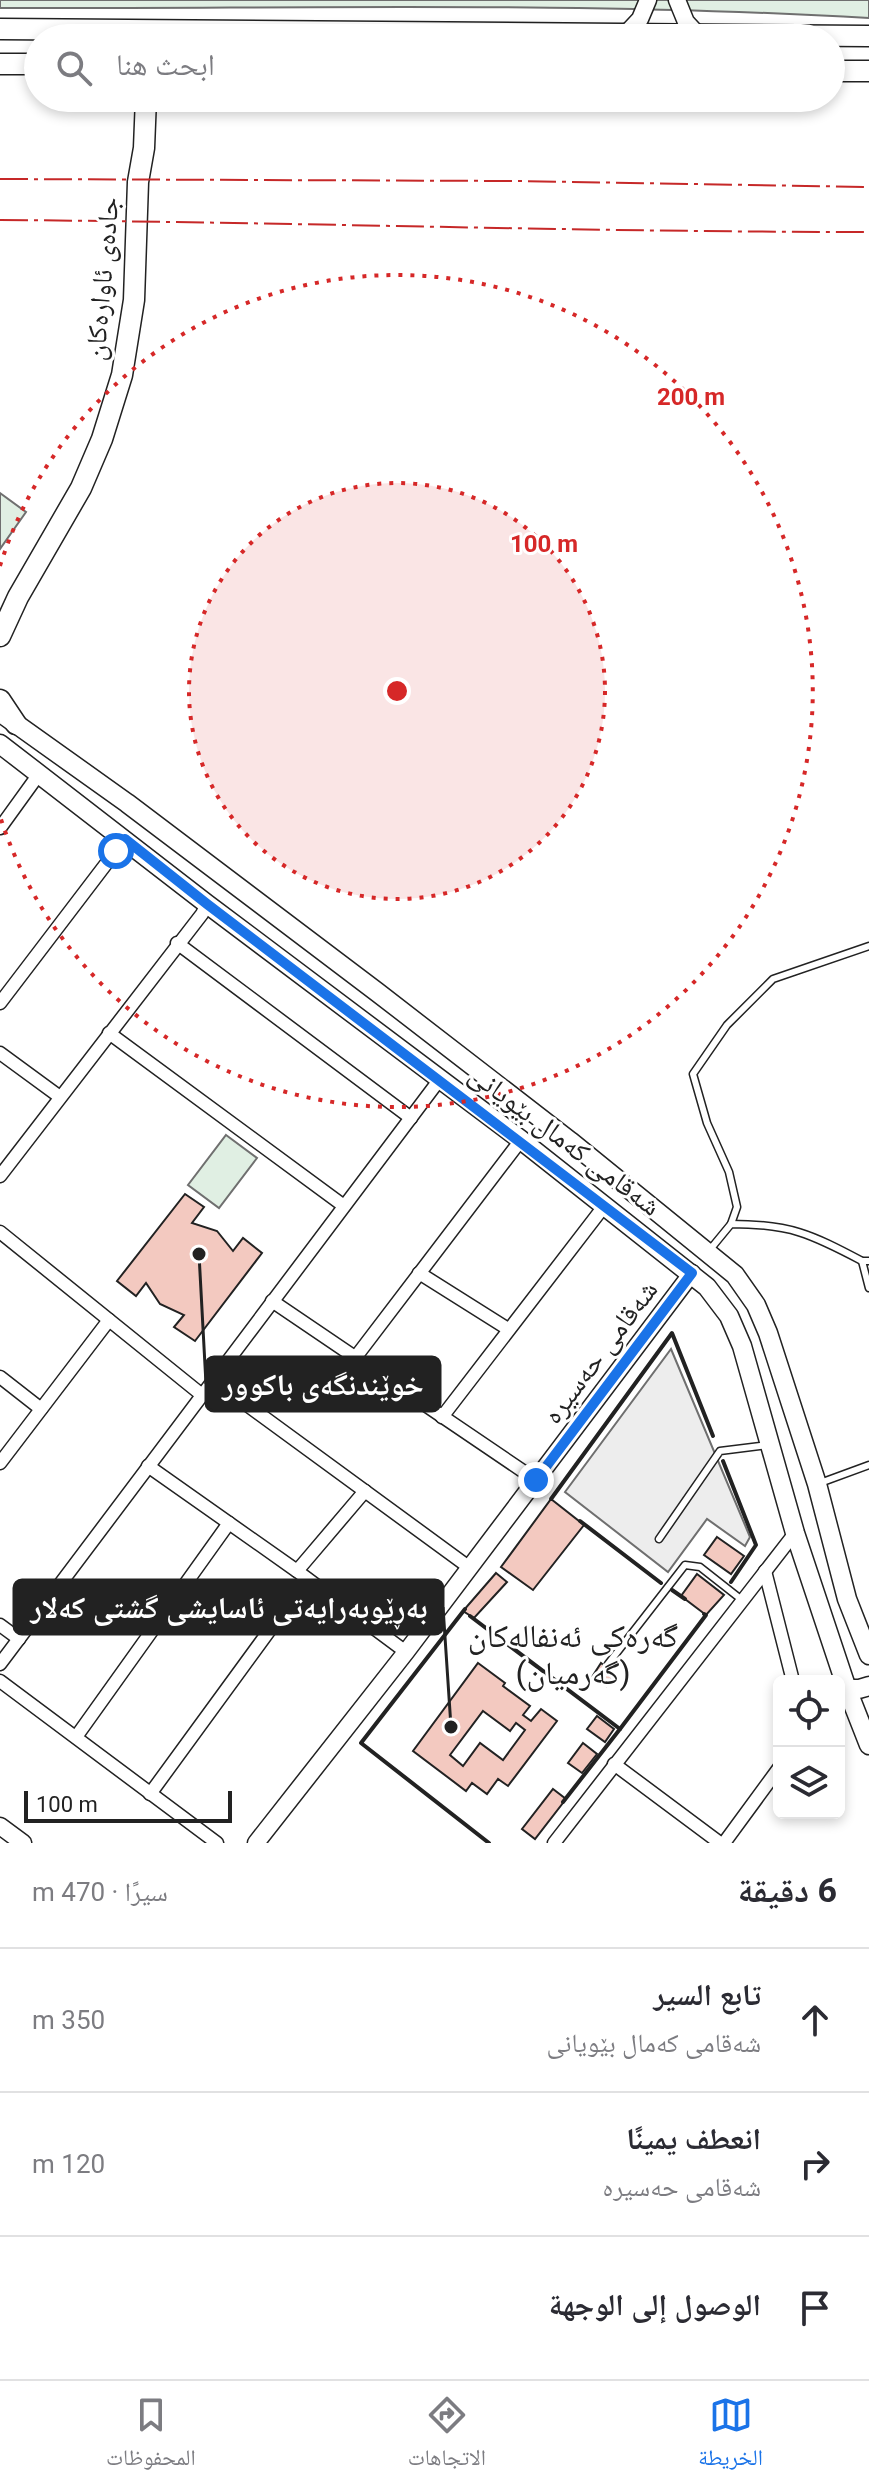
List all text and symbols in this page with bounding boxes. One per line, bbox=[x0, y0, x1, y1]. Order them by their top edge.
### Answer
search box bbox=[24, 24, 845, 112]
icon: search bbox=[52, 46, 96, 90]
text: ابحث هنا bbox=[116, 47, 215, 82]
street label: جادەی ئاوارەکان bbox=[78, 196, 126, 362]
text: 200 m bbox=[657, 383, 725, 411]
text: 100 m bbox=[510, 530, 578, 558]
centre of rings bbox=[383, 677, 411, 705]
route start bbox=[98, 833, 134, 869]
street label: شەقامی کەمال بێویانی bbox=[462, 1057, 667, 1224]
street label: شەقامی حەسیرە bbox=[535, 1274, 665, 1431]
callout: خوێندنگەی باکوور bbox=[206, 1357, 440, 1411]
text: خوێندنگەی باکوور bbox=[220, 1367, 424, 1403]
route end bbox=[518, 1462, 554, 1498]
callout: بەڕێوبەرایەتی ئاسایشی گشتی کەلار bbox=[14, 1580, 443, 1634]
text: بەڕێوبەرایەتی ئاسایشی گشتی کەلار bbox=[28, 1590, 428, 1630]
district label: گەرەکی ئەنفالەکان (گەرمیان) bbox=[468, 1617, 678, 1692]
map controls bbox=[773, 1675, 845, 1819]
button: locate bbox=[773, 1675, 845, 1747]
button: layers bbox=[773, 1747, 845, 1819]
scale bar bbox=[24, 1787, 232, 1823]
text: 100 m bbox=[36, 1792, 98, 1817]
text: 6 دقيقة bbox=[738, 1870, 837, 1910]
text: سيرًا · 470 m bbox=[32, 1877, 168, 1907]
text: تابع السير bbox=[653, 1977, 761, 2012]
icon: ahead bbox=[793, 1998, 837, 2042]
text: 350 m bbox=[32, 2005, 105, 2035]
text: شەقامی کەمال بێویانی bbox=[546, 2028, 761, 2058]
text: انعطف يمينًا bbox=[626, 2121, 761, 2156]
icon: right bbox=[793, 2142, 837, 2186]
text: 120 m bbox=[32, 2149, 105, 2179]
text: شەقامی حەسیرە bbox=[603, 2172, 761, 2202]
icon: arrive bbox=[793, 2286, 837, 2330]
text: الوصول إلى الوجهة bbox=[549, 2287, 761, 2322]
tab: المحفوظات bbox=[106, 2393, 196, 2479]
tab: الاتجاهات bbox=[408, 2393, 486, 2479]
tab: الخريطة bbox=[698, 2393, 763, 2479]

